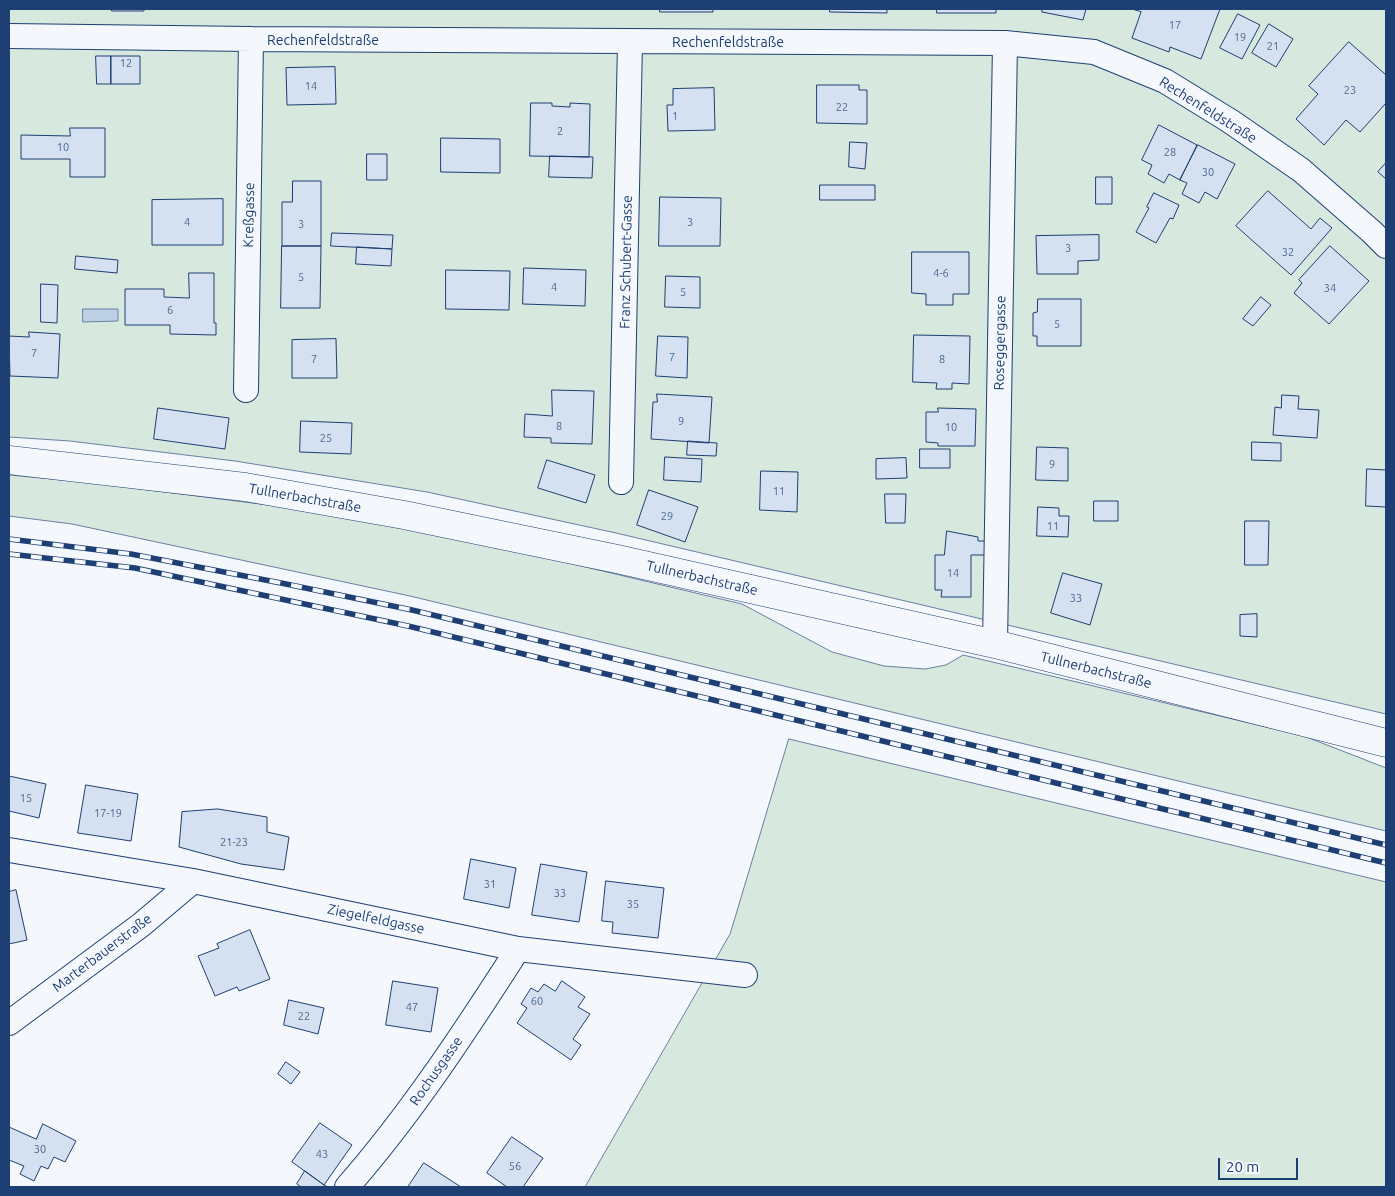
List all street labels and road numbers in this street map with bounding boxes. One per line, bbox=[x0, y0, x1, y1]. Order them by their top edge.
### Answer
street label: Rechenfeldstraße bbox=[267, 32, 379, 48]
street label: Rechenfeldstraße bbox=[672, 34, 784, 50]
street label: Rechenfeldstraße bbox=[1156, 73, 1260, 147]
street label: Kreßgasse bbox=[240, 182, 258, 248]
street label: Franz Schubert-Gasse bbox=[616, 195, 636, 329]
street label: Roseggergasse bbox=[991, 295, 1009, 391]
street label: Tullnerbachstraße bbox=[247, 480, 363, 516]
street label: Tullnerbachstraße bbox=[645, 557, 759, 599]
street label: Tullnerbachstraße bbox=[1039, 648, 1153, 692]
street label: Ziegelfeldgasse bbox=[326, 901, 426, 937]
street label: Marterbauerstraße bbox=[49, 910, 155, 996]
street label: Rochusgasse bbox=[406, 1033, 466, 1109]

